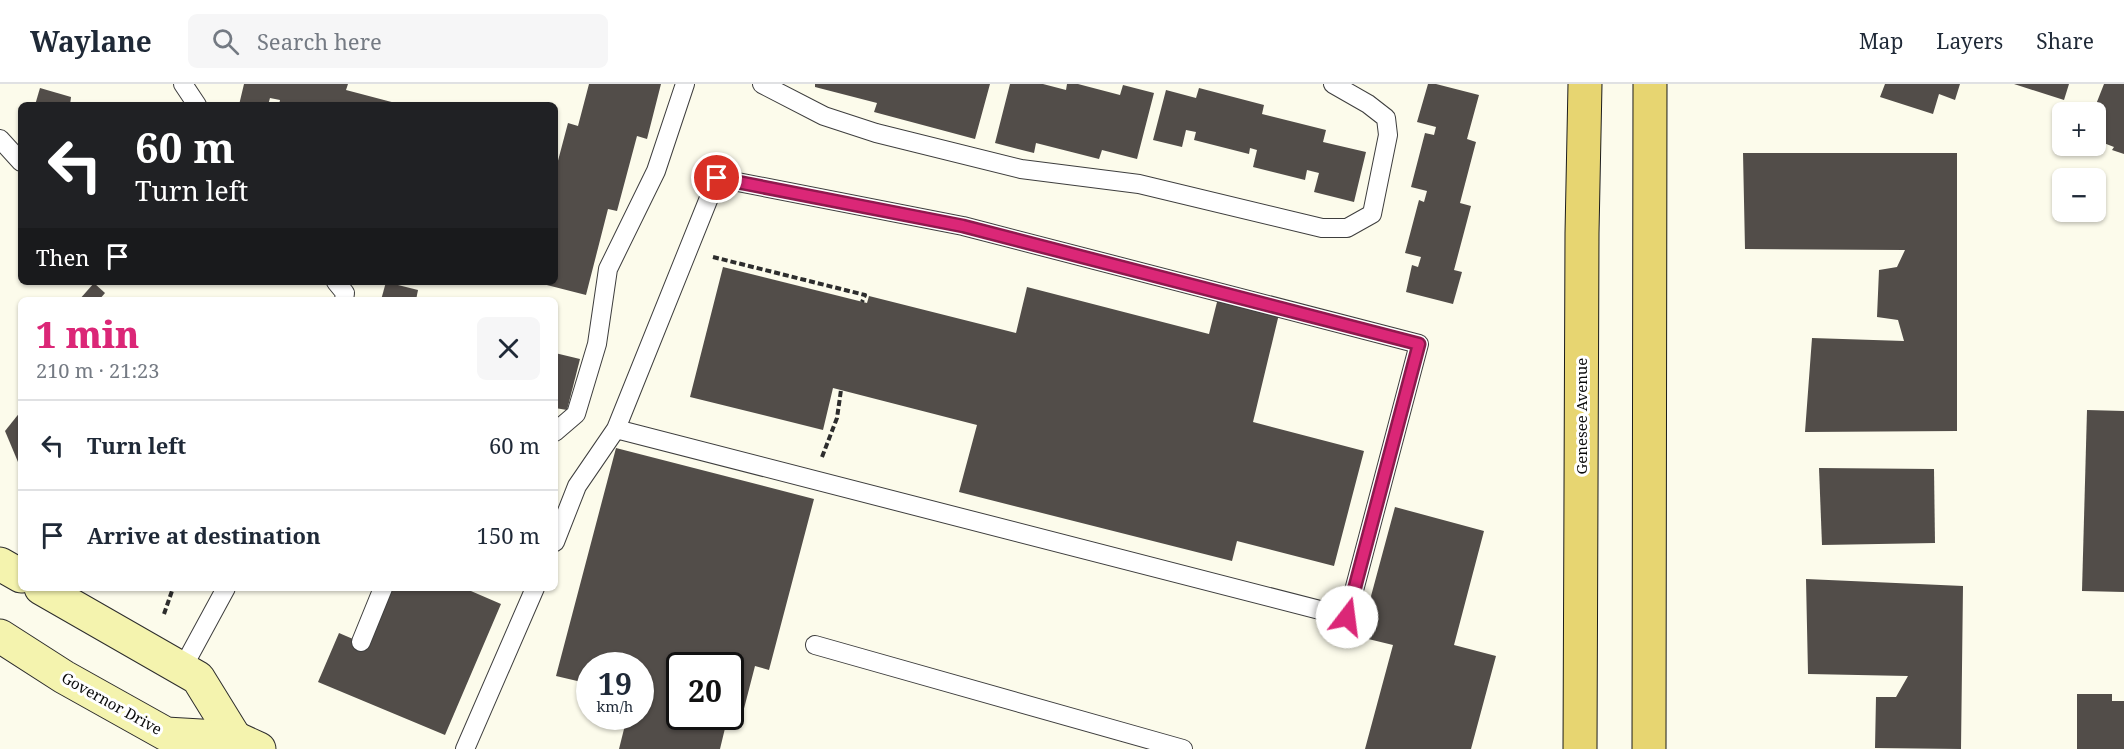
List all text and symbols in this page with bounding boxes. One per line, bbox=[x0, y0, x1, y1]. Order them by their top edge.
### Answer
search box bbox=[188, 14, 608, 68]
text: Waylane bbox=[30, 22, 152, 60]
icon: search bbox=[209, 25, 242, 58]
text: Search here bbox=[257, 26, 382, 56]
text: Map bbox=[1859, 27, 1903, 55]
text: Layers bbox=[1936, 27, 2003, 55]
text: Share bbox=[2036, 27, 2094, 55]
map controls bbox=[2052, 102, 2106, 222]
button: + bbox=[2052, 102, 2106, 156]
text: 60 m bbox=[135, 118, 235, 175]
icon: left bbox=[36, 126, 114, 204]
pin bbox=[691, 152, 742, 203]
icon: arrive bbox=[700, 161, 733, 194]
button: − bbox=[2052, 168, 2106, 222]
text: Turn left bbox=[135, 172, 248, 209]
icon: arrive bbox=[101, 240, 134, 273]
text: Then bbox=[36, 242, 89, 272]
text: 1 min bbox=[36, 310, 139, 359]
button: close bbox=[477, 317, 540, 380]
text: 210 m · 21:23 bbox=[36, 357, 159, 384]
street label: Genesee Avenue bbox=[1571, 358, 1591, 474]
icon: left bbox=[36, 429, 69, 462]
text: Turn left bbox=[87, 430, 186, 460]
text: 60 m bbox=[489, 430, 540, 460]
icon: arrive bbox=[36, 519, 69, 552]
text: Arrive at destination bbox=[87, 520, 321, 550]
text: 150 m bbox=[477, 520, 540, 550]
position arrow bbox=[1315, 585, 1379, 649]
speed limit sign: 20 bbox=[666, 652, 744, 730]
text: 19 bbox=[598, 663, 632, 704]
street label: Governor Drive bbox=[58, 667, 166, 739]
text: km/h bbox=[597, 696, 633, 716]

